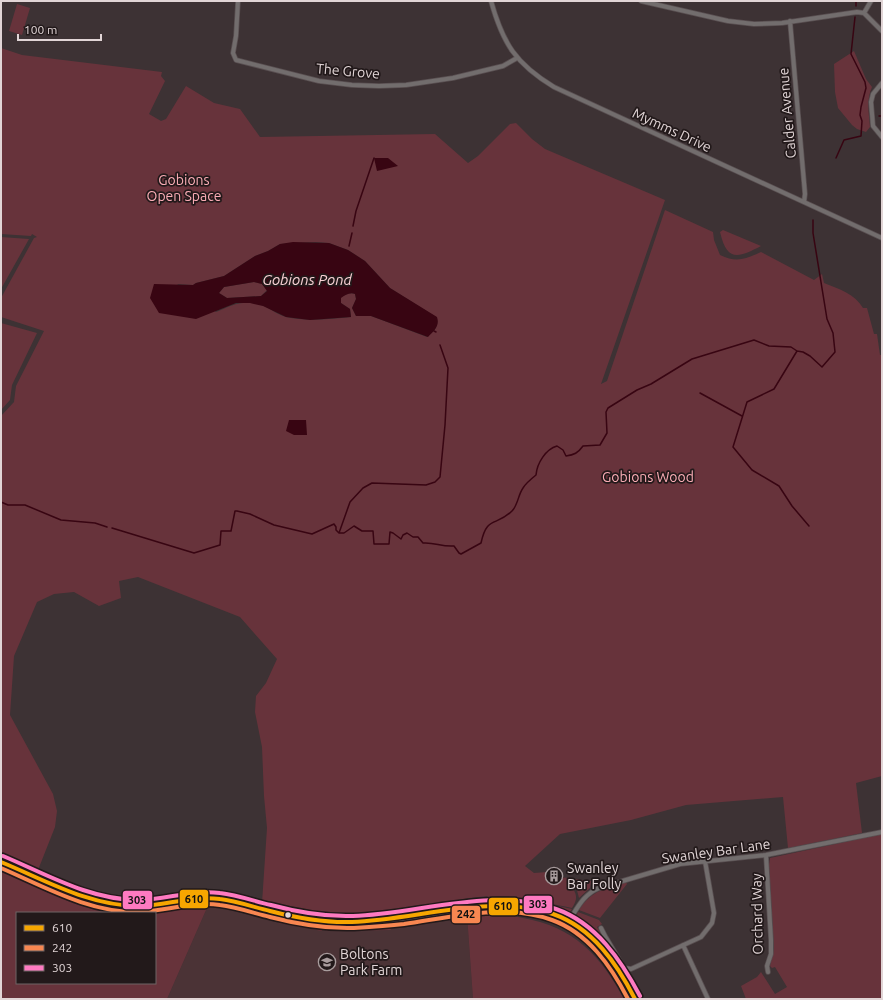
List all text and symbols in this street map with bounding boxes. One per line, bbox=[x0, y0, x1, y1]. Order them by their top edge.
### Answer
scale bar bbox=[18, 16, 101, 42]
text: 100 m bbox=[24, 23, 57, 36]
street label: The Grove bbox=[315, 60, 381, 82]
street label: Calder Avenue bbox=[775, 67, 799, 159]
street label: Mymms Drive bbox=[630, 105, 714, 155]
park label: Gobions Open Space bbox=[147, 172, 221, 204]
water label: Gobions Pond bbox=[262, 271, 353, 288]
park label: Gobions Wood bbox=[602, 469, 694, 485]
street label: Swanley Bar Lane bbox=[661, 835, 771, 867]
place label: Swanley Bar Folly bbox=[567, 860, 621, 892]
building icon: Swanley Bar Folly bbox=[544, 866, 564, 886]
street label: Orchard Way bbox=[748, 873, 766, 955]
line badge: 610 bbox=[179, 889, 209, 909]
line badge: 303 bbox=[122, 890, 153, 910]
text: 610 bbox=[185, 893, 203, 905]
text: 303 bbox=[128, 894, 146, 906]
line badge: 303 bbox=[523, 895, 553, 914]
line badge: 610 bbox=[488, 897, 519, 916]
text: 303 bbox=[529, 898, 547, 910]
text: 610 bbox=[494, 900, 512, 912]
line badge: 242 bbox=[451, 905, 481, 924]
text: 242 bbox=[457, 908, 475, 920]
unlabelled marker bbox=[283, 910, 293, 920]
legend bbox=[16, 912, 156, 984]
text: 610 bbox=[52, 921, 73, 934]
text: 242 bbox=[52, 941, 72, 954]
place label: Boltons Park Farm bbox=[340, 946, 402, 978]
school or university icon: Boltons Park Farm bbox=[317, 952, 337, 972]
text: 303 bbox=[52, 961, 72, 974]

